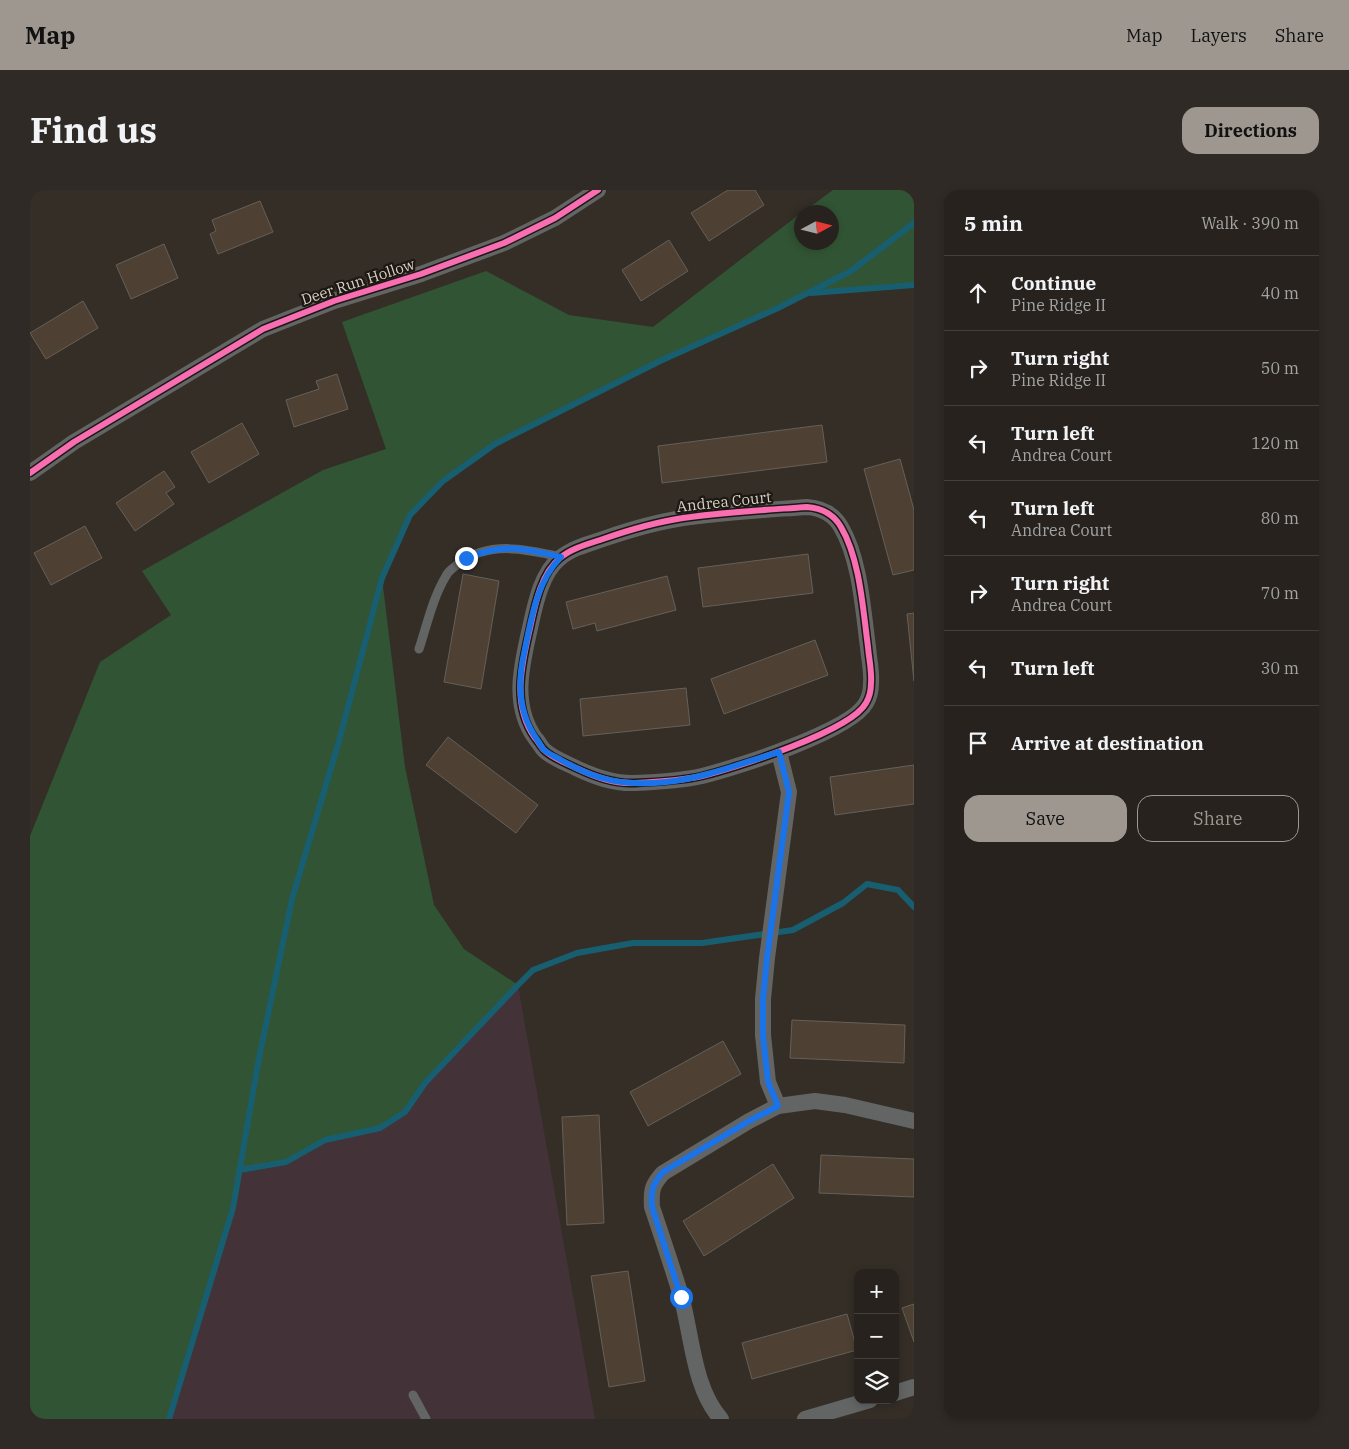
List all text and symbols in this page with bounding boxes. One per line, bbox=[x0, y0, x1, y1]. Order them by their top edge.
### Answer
text: Map bbox=[25, 19, 75, 51]
text: Map bbox=[1126, 24, 1163, 47]
text: Layers bbox=[1191, 24, 1247, 47]
text: Share bbox=[1275, 24, 1324, 47]
text: Find us bbox=[30, 107, 157, 153]
button: Directions bbox=[1182, 107, 1319, 154]
north arrow bbox=[794, 205, 839, 250]
text: 5 min bbox=[964, 209, 1023, 237]
text: Walk · 390 m bbox=[1201, 213, 1299, 233]
street label: Deer Run Hollow bbox=[299, 254, 417, 309]
text: Continue bbox=[1011, 271, 1096, 295]
icon: ahead bbox=[964, 279, 992, 307]
text: 40 m bbox=[1261, 283, 1299, 303]
text: Pine Ridge II bbox=[1011, 295, 1106, 315]
text: Turn right bbox=[1011, 346, 1109, 370]
icon: right bbox=[964, 354, 992, 382]
text: 50 m bbox=[1261, 358, 1299, 378]
text: Pine Ridge II bbox=[1011, 370, 1106, 390]
text: Turn left bbox=[1011, 421, 1094, 445]
icon: left bbox=[964, 429, 992, 457]
text: 120 m bbox=[1251, 433, 1299, 453]
text: Andrea Court bbox=[1011, 445, 1112, 465]
street label: Andrea Court bbox=[676, 487, 772, 516]
text: Turn left bbox=[1011, 496, 1094, 520]
icon: left bbox=[964, 504, 992, 532]
text: 80 m bbox=[1261, 508, 1299, 528]
text: Andrea Court bbox=[1011, 520, 1112, 540]
route end bbox=[455, 547, 478, 570]
text: Turn right bbox=[1011, 571, 1109, 595]
icon: right bbox=[964, 579, 992, 607]
text: 70 m bbox=[1261, 583, 1299, 603]
text: Andrea Court bbox=[1011, 595, 1112, 615]
icon: left bbox=[964, 654, 992, 682]
text: Turn left bbox=[1011, 656, 1094, 680]
text: 30 m bbox=[1261, 658, 1299, 678]
icon: arrive bbox=[964, 729, 992, 757]
text: Arrive at destination bbox=[1011, 731, 1204, 755]
button: Save bbox=[964, 795, 1127, 842]
button: Share bbox=[1137, 795, 1299, 842]
map controls bbox=[854, 1269, 899, 1404]
button: + bbox=[854, 1269, 899, 1314]
route start bbox=[670, 1286, 693, 1309]
button: − bbox=[854, 1314, 899, 1359]
button: layers bbox=[854, 1359, 899, 1404]

